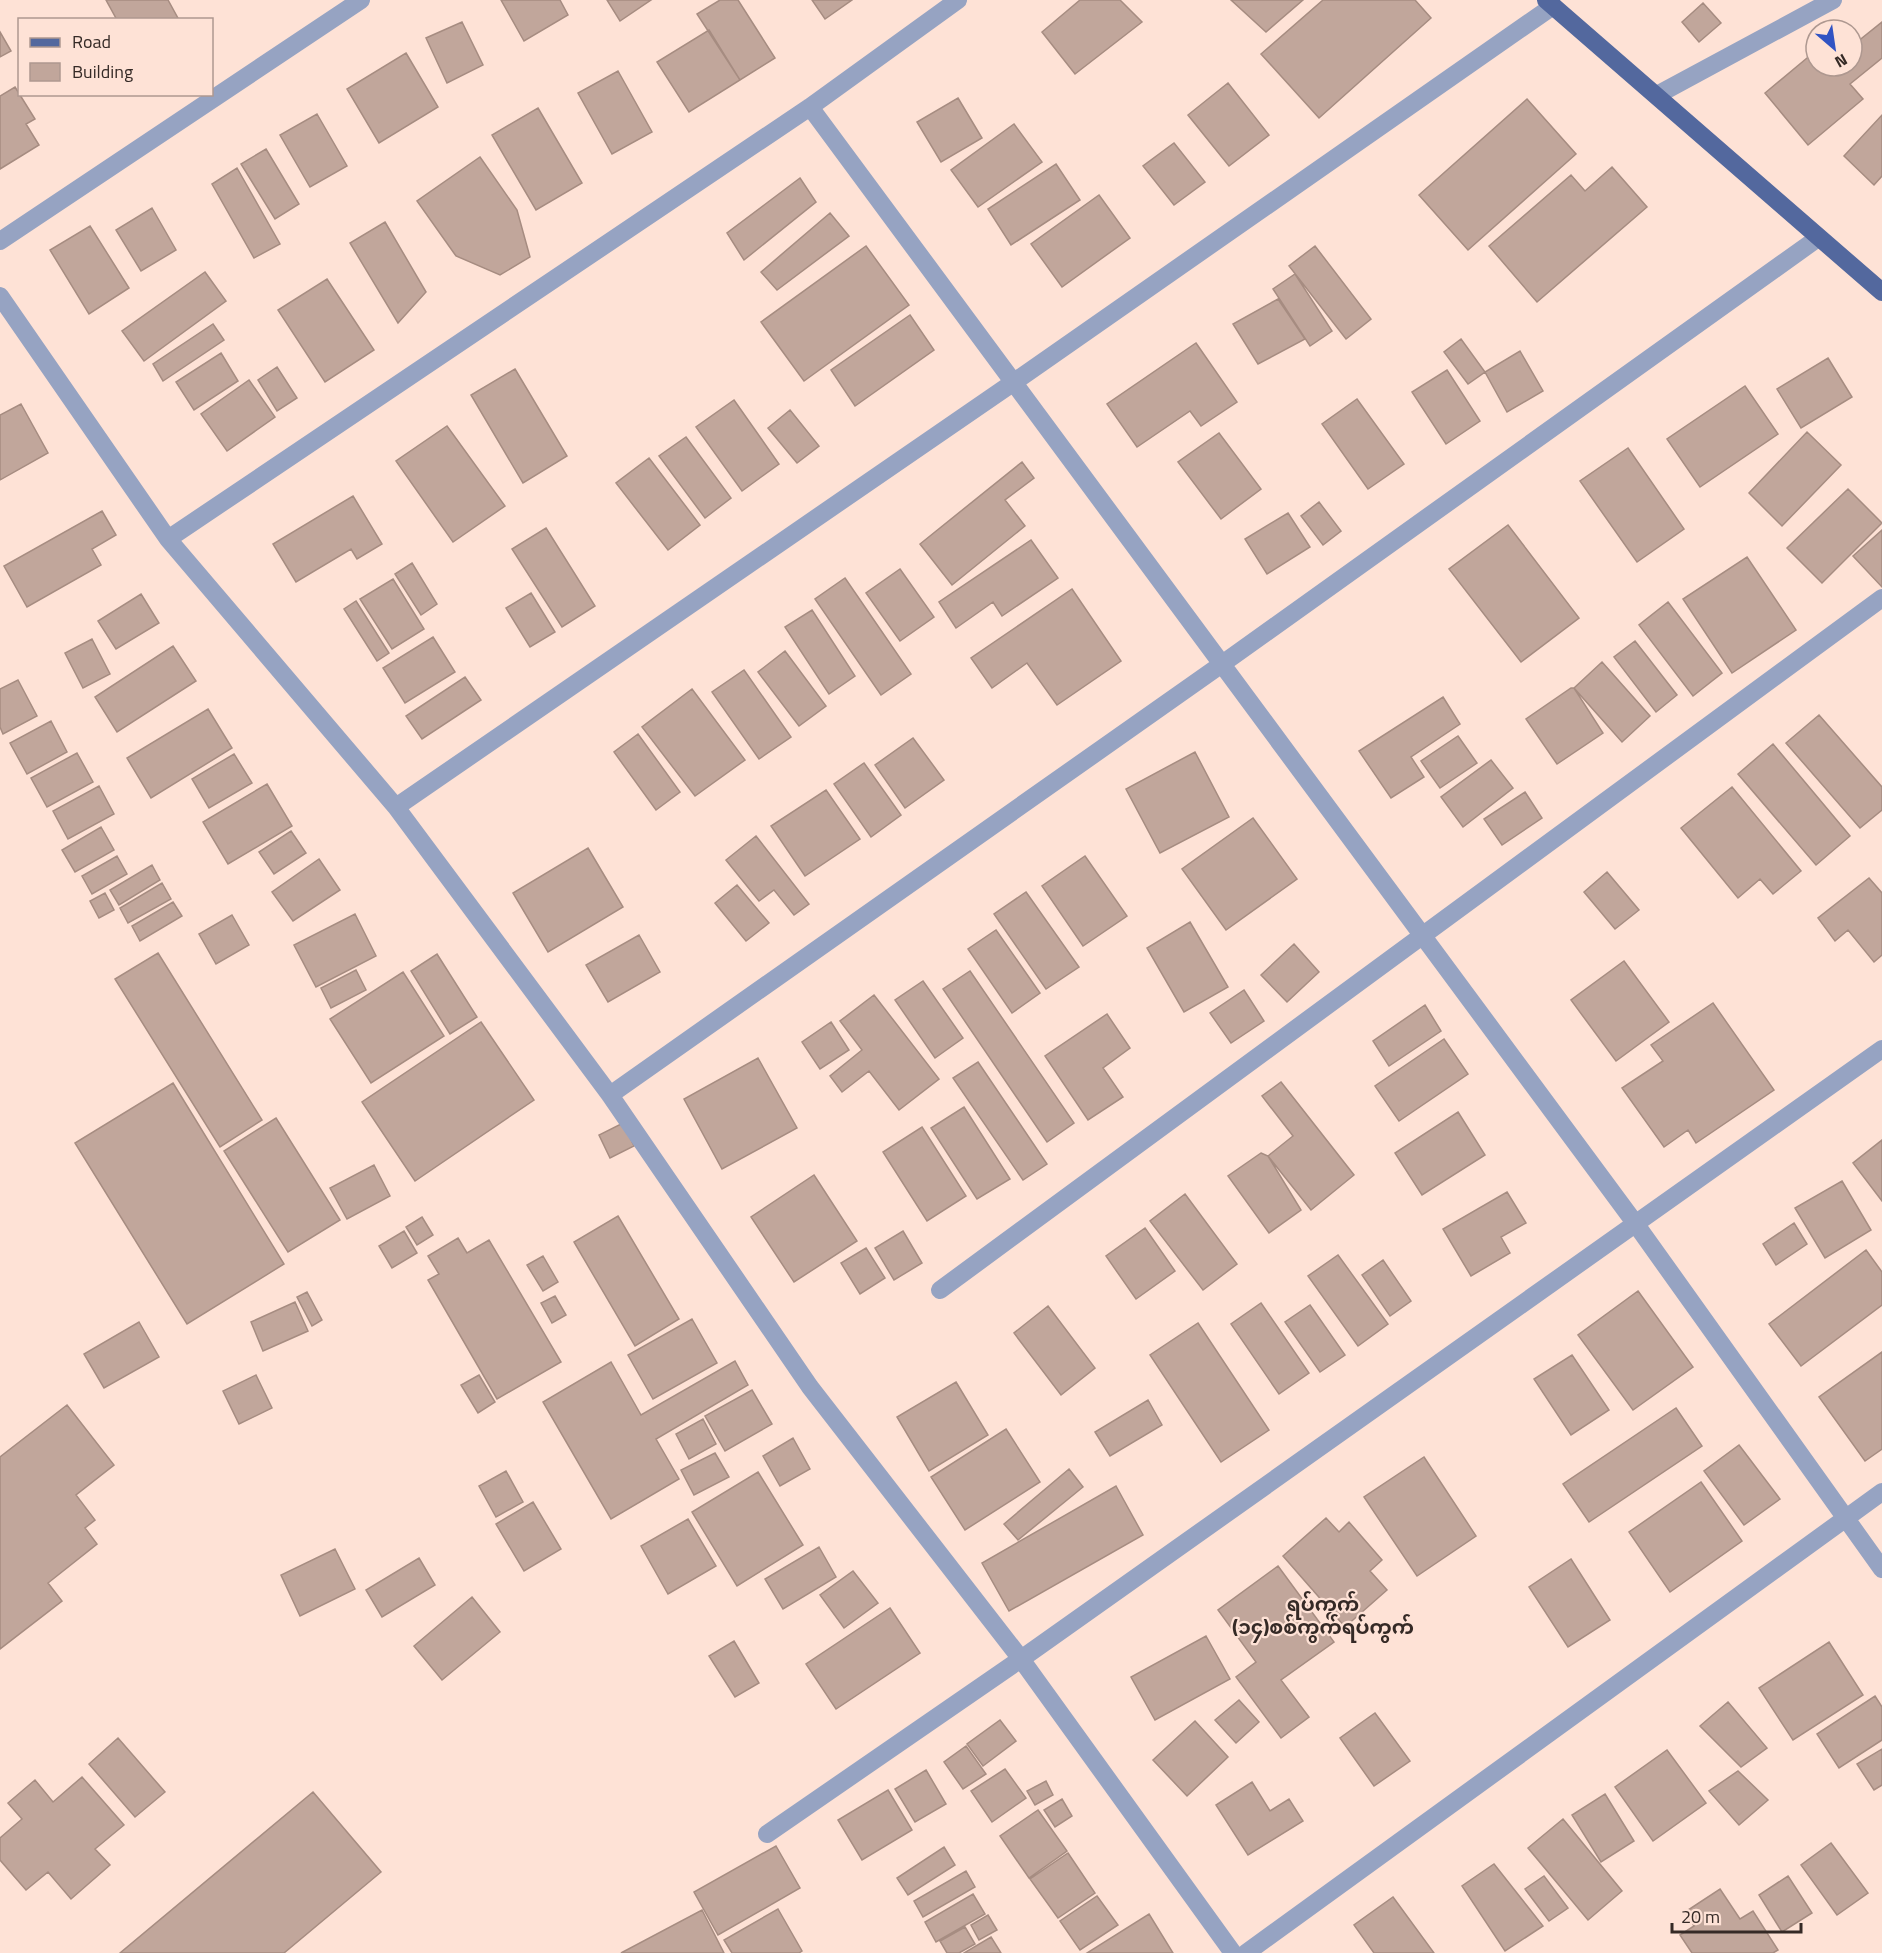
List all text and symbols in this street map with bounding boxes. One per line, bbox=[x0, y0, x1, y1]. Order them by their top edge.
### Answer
legend bbox=[18, 18, 213, 96]
north arrow bbox=[1804, 18, 1864, 78]
text: Road bbox=[72, 28, 111, 55]
text: N bbox=[1831, 48, 1852, 74]
text: Building bbox=[72, 58, 133, 85]
district label: ရပ်ကွက် (၁၄)စစ်ကွက်ရပ်ကွက် bbox=[1232, 1588, 1414, 1643]
scale bar bbox=[1672, 1896, 1801, 1934]
text: 20 m bbox=[1681, 1903, 1720, 1930]

